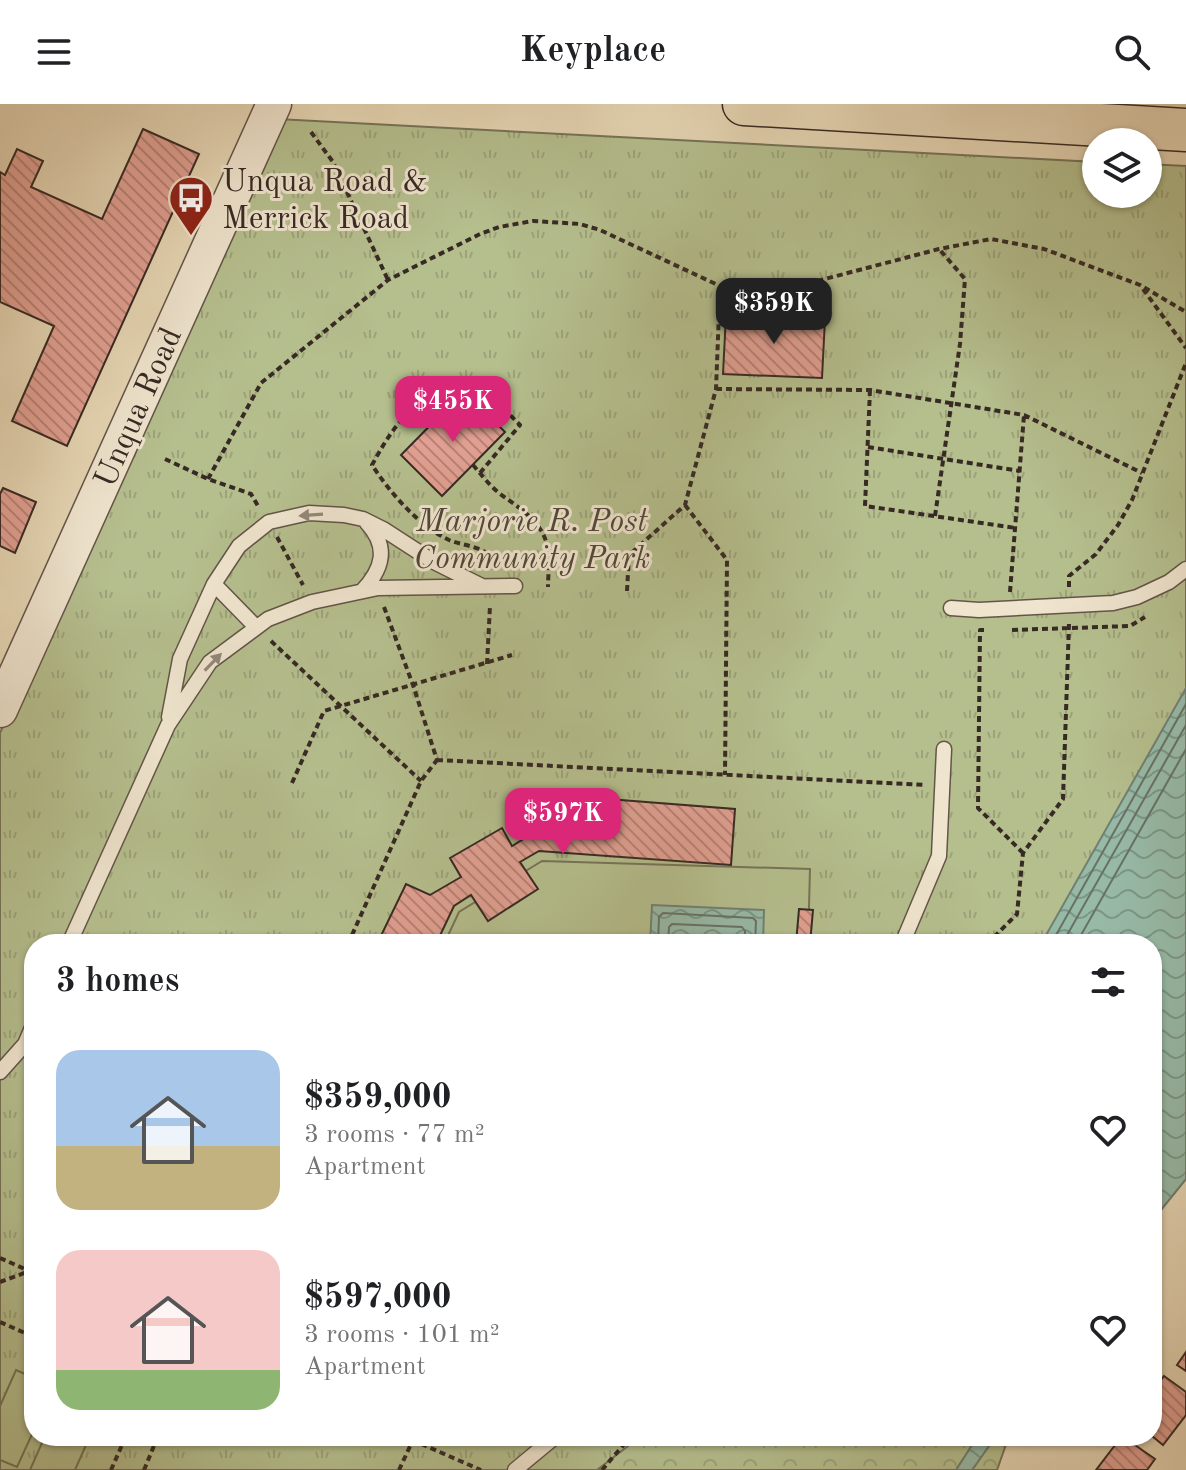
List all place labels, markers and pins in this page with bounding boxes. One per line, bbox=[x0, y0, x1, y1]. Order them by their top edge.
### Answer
place label: Unqua Road & Merrick Road bbox=[222, 167, 428, 236]
bus stop icon: Unqua Road & Merrick Road bbox=[167, 174, 215, 237]
pin: $359K bbox=[718, 278, 830, 346]
pin: $455K bbox=[397, 376, 509, 444]
pin: $597K bbox=[507, 788, 619, 856]

